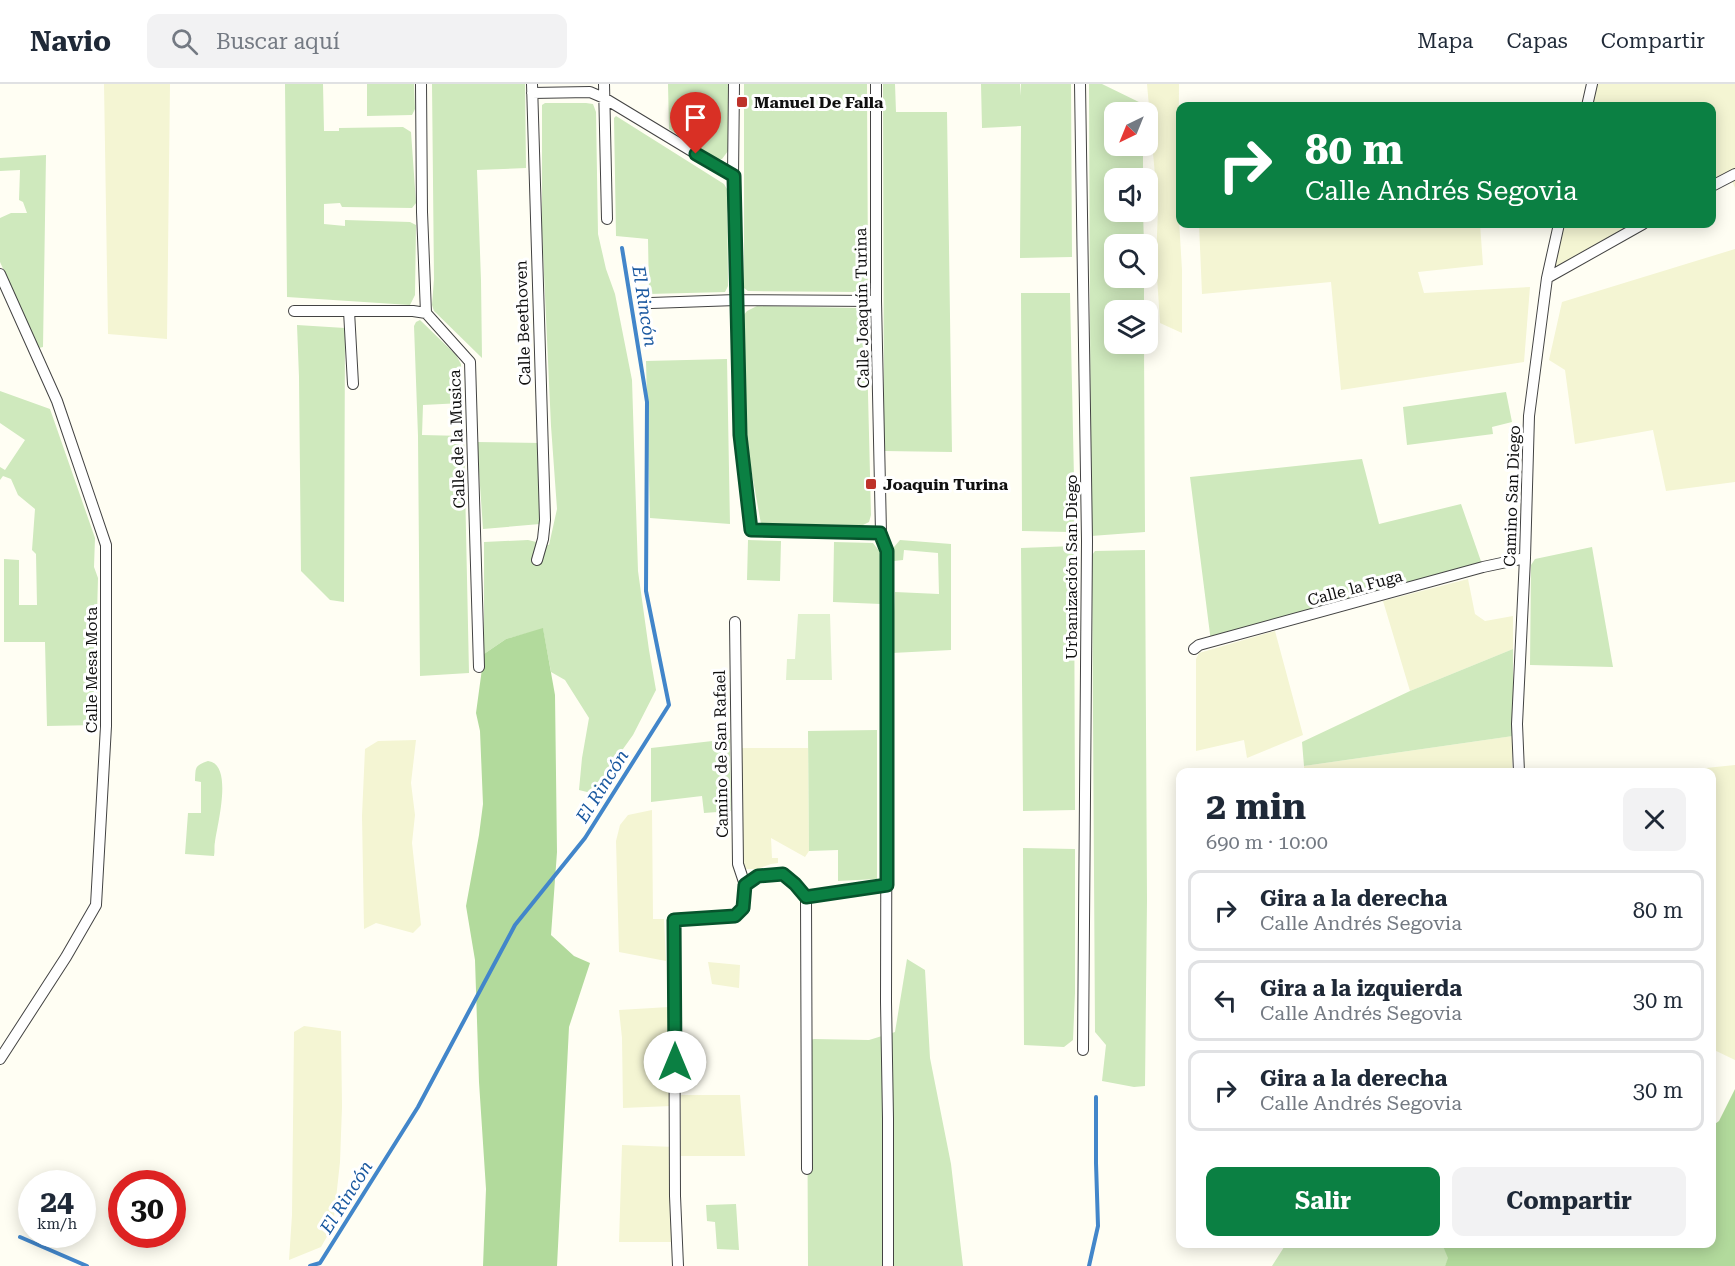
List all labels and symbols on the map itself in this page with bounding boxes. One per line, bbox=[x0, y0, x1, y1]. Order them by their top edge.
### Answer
pin bbox=[670, 92, 721, 154]
place label: Manuel De Falla bbox=[754, 93, 884, 112]
marker: Manuel De Falla bbox=[735, 95, 749, 109]
north arrow bbox=[1104, 102, 1158, 156]
street label: Calle Joaquín Turina bbox=[851, 227, 873, 388]
street label: Calle Beethoven bbox=[511, 260, 535, 386]
water label: El Rincón bbox=[628, 263, 662, 348]
street label: Calle de la Musica bbox=[445, 369, 469, 509]
street label: Camino San Diego bbox=[1500, 425, 1524, 567]
street label: Urbanización San Diego bbox=[1062, 474, 1081, 660]
place label: Joaquin Turina bbox=[883, 475, 1009, 494]
marker: Joaquin Turina bbox=[864, 477, 878, 491]
street label: Calle la Fuga bbox=[1305, 566, 1405, 610]
street label: Calle Mesa Mota bbox=[82, 606, 101, 733]
street label: Camino de San Rafael bbox=[710, 670, 732, 838]
water label: El Rincón bbox=[571, 746, 633, 827]
position arrow bbox=[643, 1030, 707, 1094]
water label: El Rincón bbox=[315, 1157, 377, 1238]
speed limit sign: 30 bbox=[108, 1170, 186, 1248]

